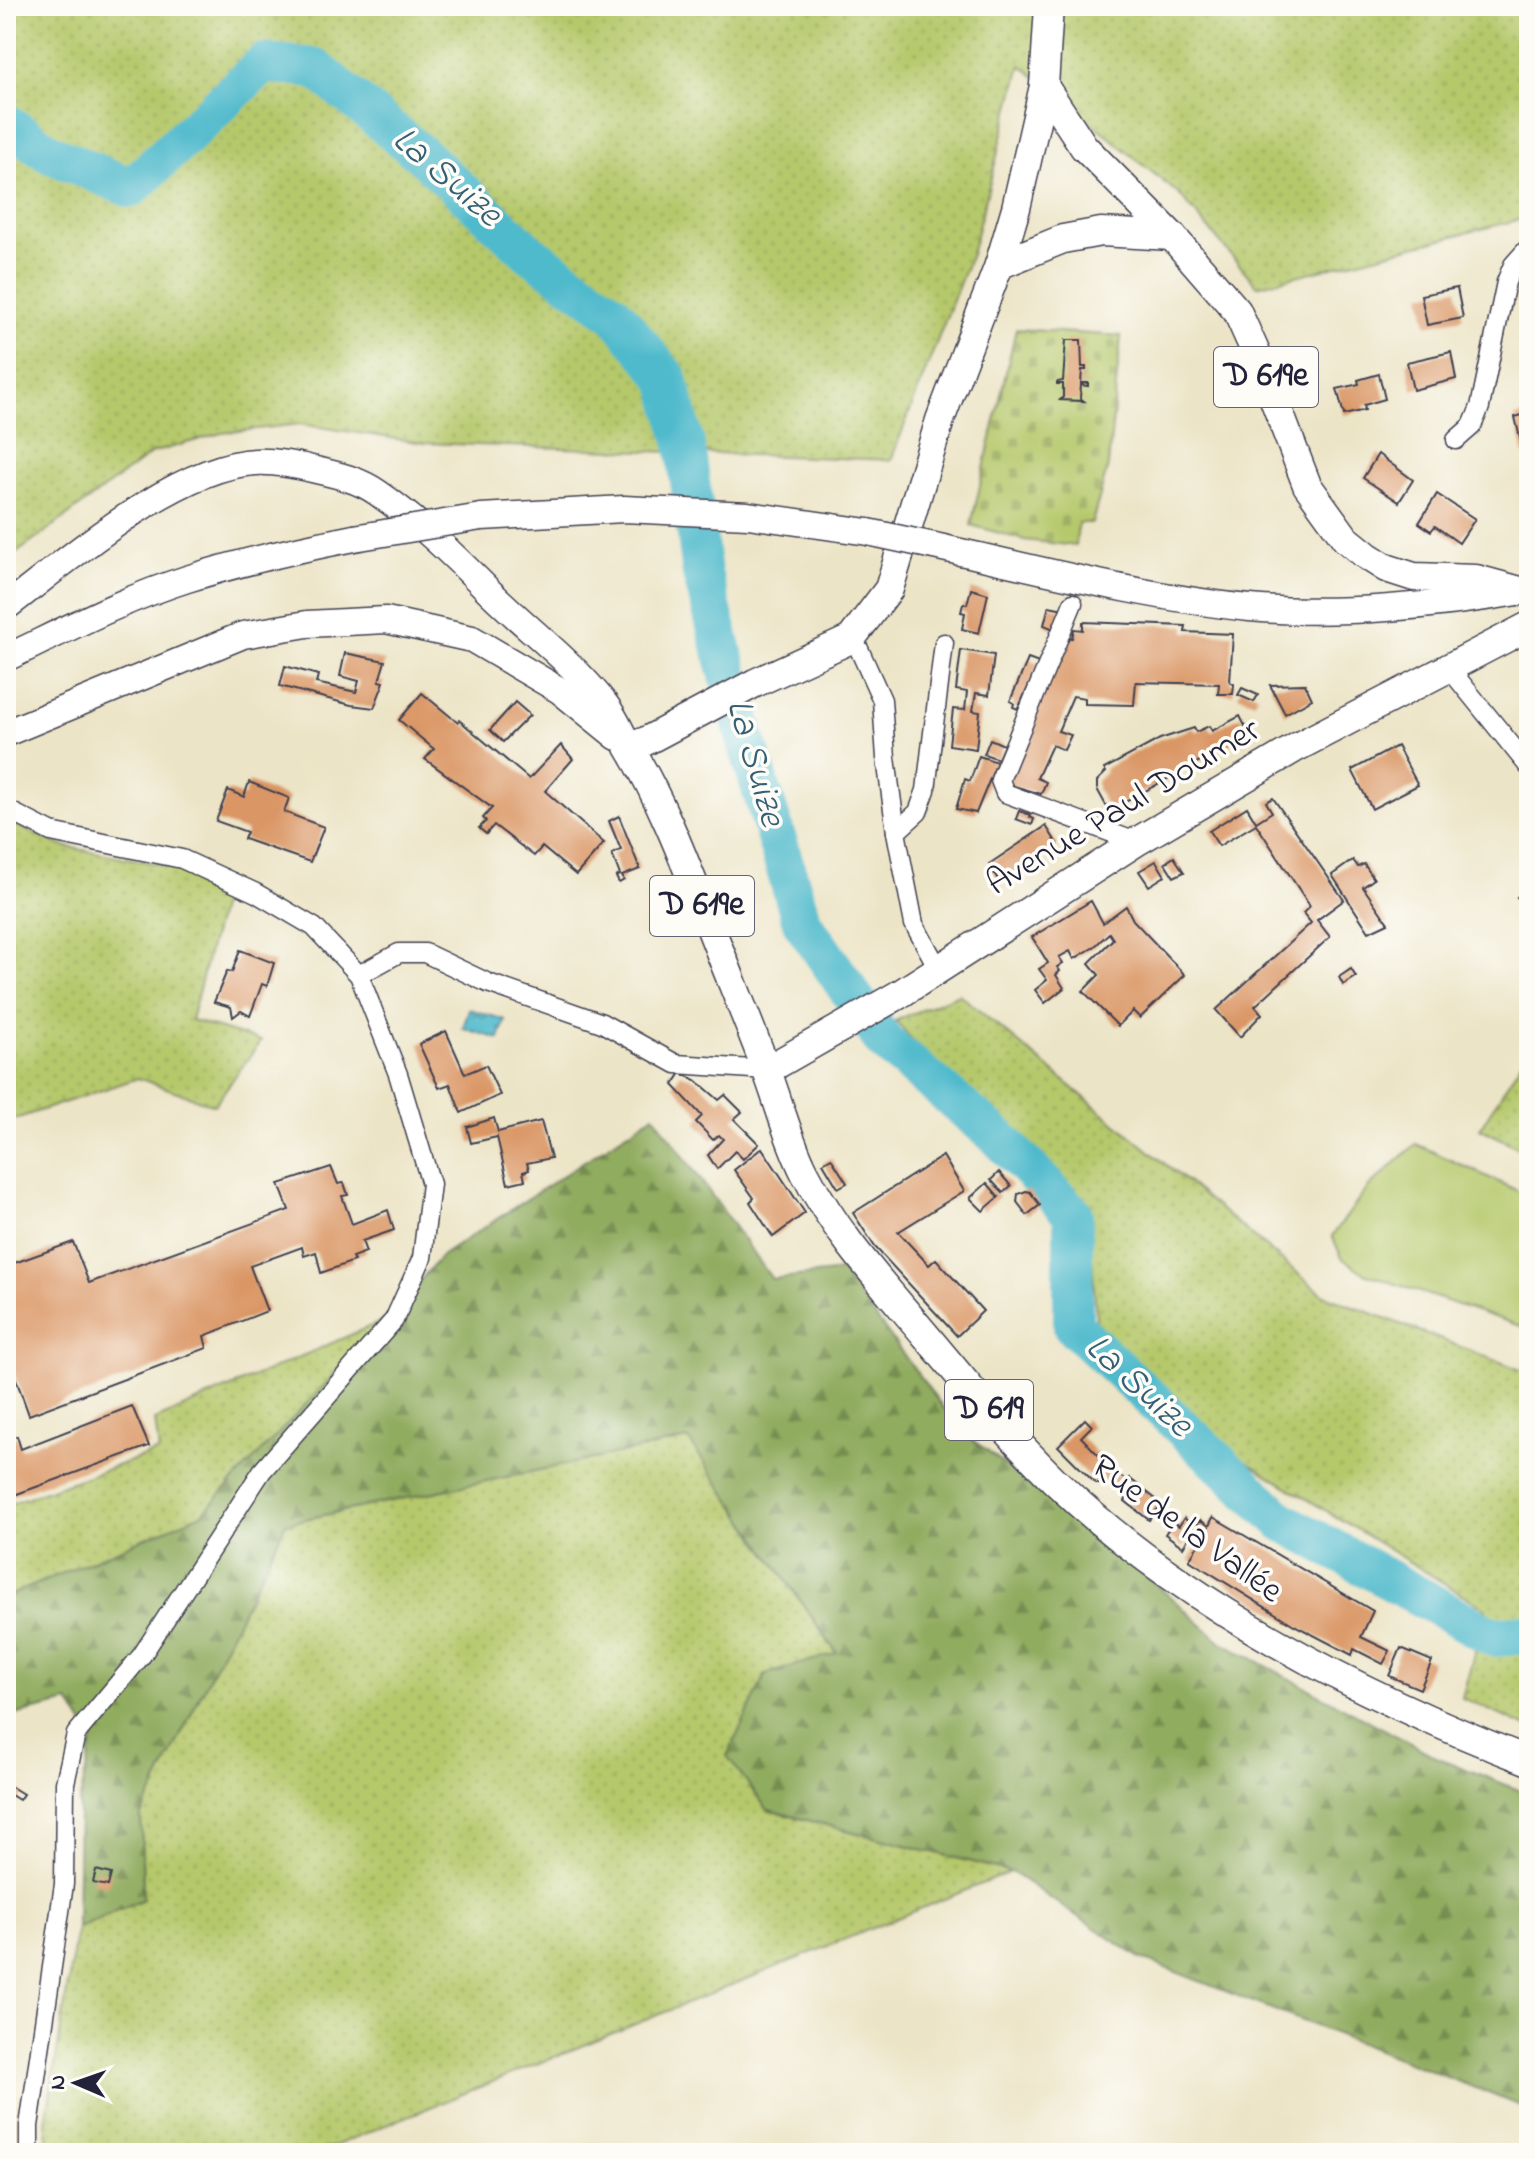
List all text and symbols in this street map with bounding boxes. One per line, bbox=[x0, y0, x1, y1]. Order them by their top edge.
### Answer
water label: La Suize bbox=[379, 114, 515, 243]
road number: D 619e bbox=[1214, 347, 1318, 407]
water label: La Suize bbox=[709, 693, 799, 835]
street label: Avenue Paul Doumer bbox=[977, 705, 1272, 911]
road number: D 619e bbox=[650, 876, 754, 936]
water label: La Suize bbox=[1071, 1322, 1206, 1453]
road number: D 619 bbox=[945, 1380, 1033, 1440]
street label: Rue de la Vallée bbox=[1079, 1442, 1294, 1618]
north arrow bbox=[36, 2043, 116, 2123]
text: N bbox=[43, 2074, 75, 2090]

